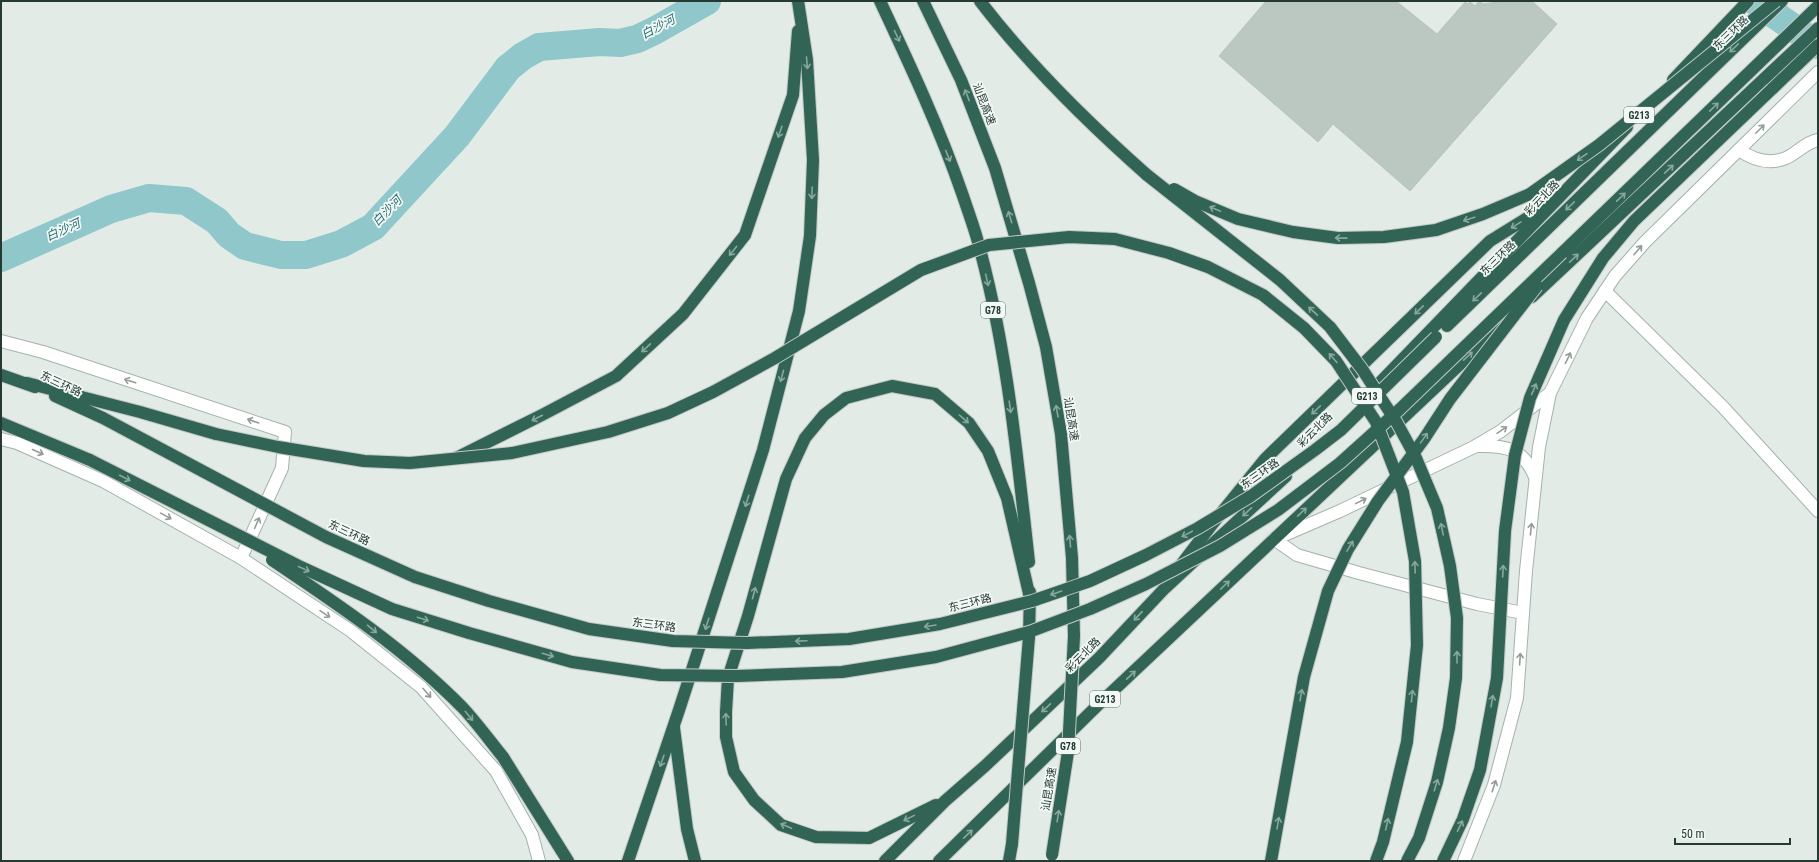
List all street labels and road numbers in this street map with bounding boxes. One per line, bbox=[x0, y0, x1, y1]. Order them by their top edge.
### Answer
street label: 东三环路 bbox=[1711, 13, 1751, 53]
street label: 汕昆高速 bbox=[970, 81, 998, 127]
road number: G213 bbox=[1624, 107, 1654, 123]
street label: 彩云北路 bbox=[1522, 178, 1562, 218]
street label: 东三环路 bbox=[1478, 238, 1518, 278]
road number: G78 bbox=[981, 302, 1005, 318]
street label: 东三环路 bbox=[38, 369, 84, 399]
road number: G213 bbox=[1352, 388, 1382, 404]
street label: 汕昆高速 bbox=[1061, 396, 1081, 442]
street label: 彩云北路 bbox=[1295, 410, 1335, 450]
street label: 东三环路 bbox=[1238, 456, 1282, 492]
street label: 东三环路 bbox=[326, 518, 372, 548]
street label: 东三环路 bbox=[947, 591, 993, 615]
street label: 东三环路 bbox=[631, 616, 677, 634]
street label: 彩云北路 bbox=[1063, 635, 1103, 675]
road number: G213 bbox=[1090, 691, 1120, 707]
road number: G78 bbox=[1056, 738, 1080, 754]
street label: 汕昆高速 bbox=[1039, 766, 1059, 812]

